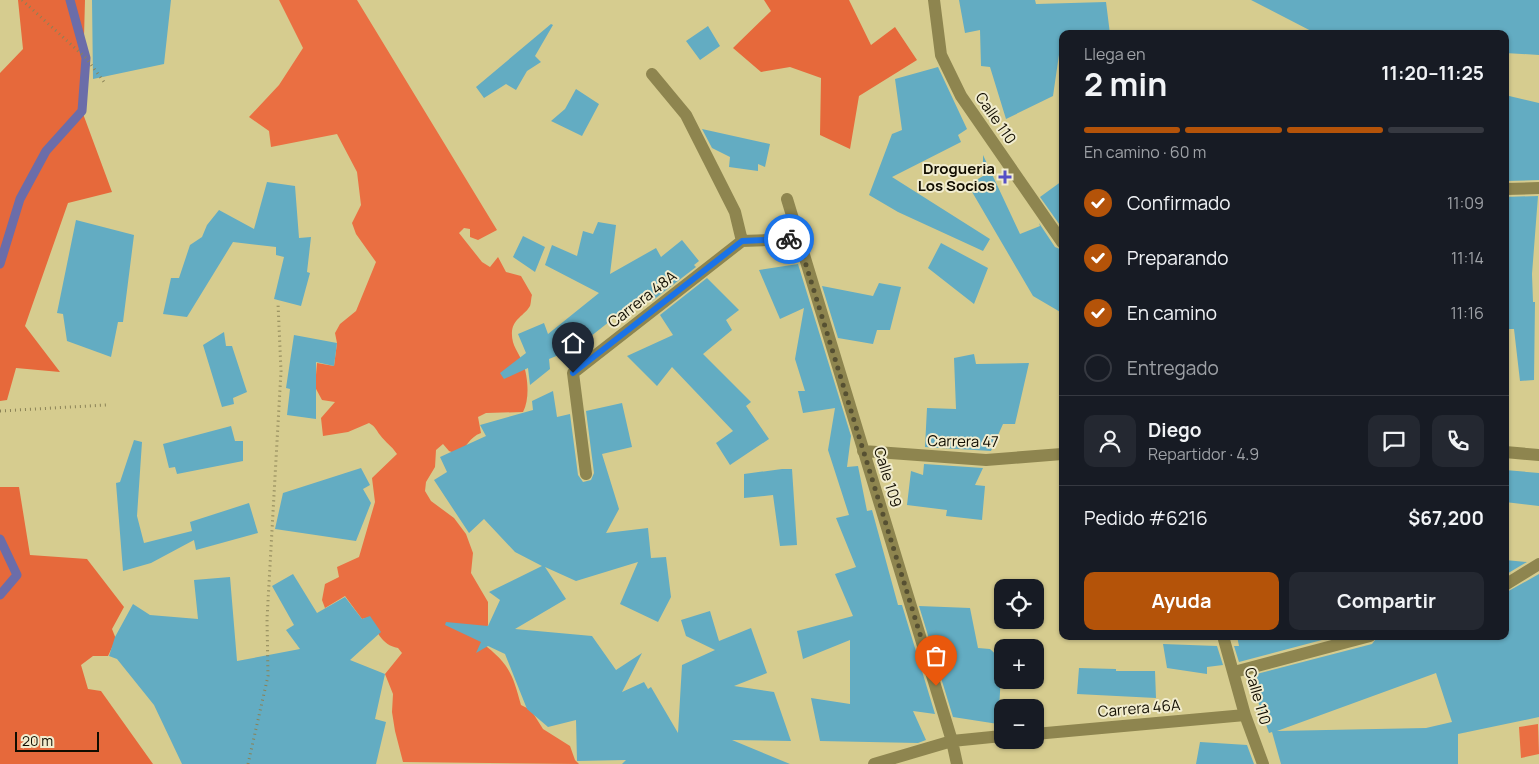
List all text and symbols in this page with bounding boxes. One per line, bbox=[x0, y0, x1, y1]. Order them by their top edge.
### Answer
text: Llega en bbox=[1084, 43, 1145, 65]
text: 11:20–11:25 bbox=[1381, 60, 1484, 86]
text: 2 min bbox=[1084, 62, 1167, 106]
street label: Calle 110 bbox=[971, 88, 1021, 148]
text: En camino · 60 m bbox=[1084, 141, 1206, 163]
place label: Drogueria Los Socios bbox=[918, 158, 995, 196]
marker: Drogueria Los Socios bbox=[999, 171, 1011, 183]
icon: check bbox=[1084, 189, 1112, 217]
text: Confirmado bbox=[1127, 190, 1231, 216]
text: 11:09 bbox=[1447, 192, 1484, 214]
courier bbox=[764, 214, 814, 264]
icon: bike bbox=[775, 225, 803, 253]
icon: check bbox=[1084, 244, 1112, 272]
text: Preparando bbox=[1127, 245, 1229, 271]
text: 11:14 bbox=[1451, 247, 1484, 269]
street label: Carrera 48A bbox=[603, 265, 681, 333]
icon: check bbox=[1084, 299, 1112, 327]
text: En camino bbox=[1127, 300, 1217, 326]
text: 11:16 bbox=[1451, 302, 1484, 324]
pin bbox=[552, 322, 594, 373]
icon: home bbox=[559, 329, 587, 357]
text: Entregado bbox=[1127, 355, 1219, 381]
button: person bbox=[1084, 415, 1136, 467]
button: chat bbox=[1368, 415, 1420, 467]
button: phone bbox=[1432, 415, 1484, 467]
text: Diego bbox=[1148, 417, 1202, 443]
street label: Carrera 47 bbox=[927, 430, 999, 452]
text: Repartidor · 4.9 bbox=[1148, 443, 1259, 465]
street label: Calle 109 bbox=[869, 444, 907, 510]
text: Pedido #6216 bbox=[1084, 505, 1208, 531]
text: $67,200 bbox=[1408, 505, 1484, 531]
button: Ayuda bbox=[1084, 572, 1279, 630]
button: Compartir bbox=[1289, 572, 1484, 630]
map controls bbox=[994, 579, 1044, 749]
button: locate bbox=[994, 579, 1044, 629]
pin bbox=[915, 635, 957, 686]
button: + bbox=[994, 639, 1044, 689]
icon: bag bbox=[922, 642, 950, 670]
street label: Calle 110 bbox=[1240, 665, 1276, 727]
street label: Carrera 46A bbox=[1097, 694, 1182, 722]
button: − bbox=[994, 699, 1044, 749]
scale bar bbox=[15, 729, 99, 752]
text: 20 m bbox=[22, 731, 53, 750]

